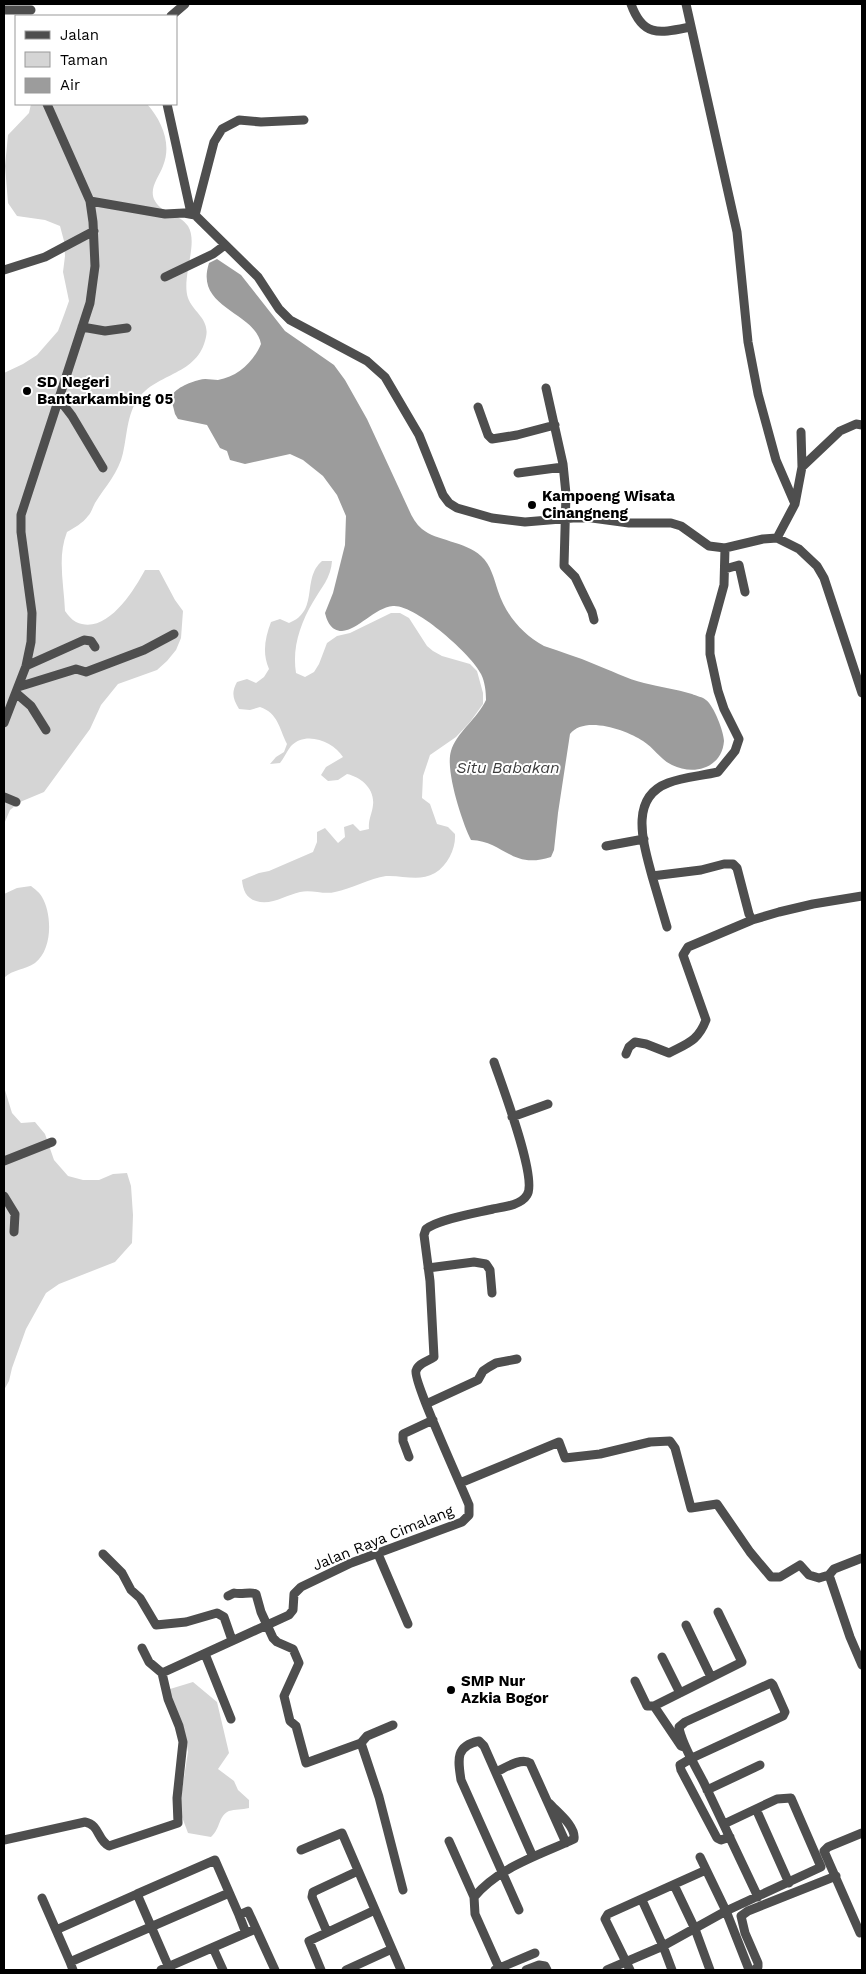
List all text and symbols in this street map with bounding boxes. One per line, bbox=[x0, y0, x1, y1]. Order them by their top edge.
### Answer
legend bbox=[15, 15, 178, 105]
text: Jalan bbox=[60, 26, 99, 44]
text: Taman bbox=[60, 51, 108, 69]
text: Air bbox=[60, 76, 80, 94]
place label: SD Negeri Bantarkambing 05 bbox=[37, 373, 173, 408]
marker: SD Negeri Bantarkambing 05 bbox=[21, 385, 33, 397]
place label: Kampoeng Wisata Cinangneng bbox=[542, 487, 675, 522]
marker: Kampoeng Wisata Cinangneng bbox=[526, 499, 538, 511]
water label: Situ Babakan bbox=[456, 758, 560, 777]
street label: Jalan Raya Cimalang bbox=[310, 1501, 456, 1575]
place label: SMP Nur Azkia Bogor bbox=[461, 1672, 549, 1707]
marker: SMP Nur Azkia Bogor bbox=[445, 1684, 457, 1696]

